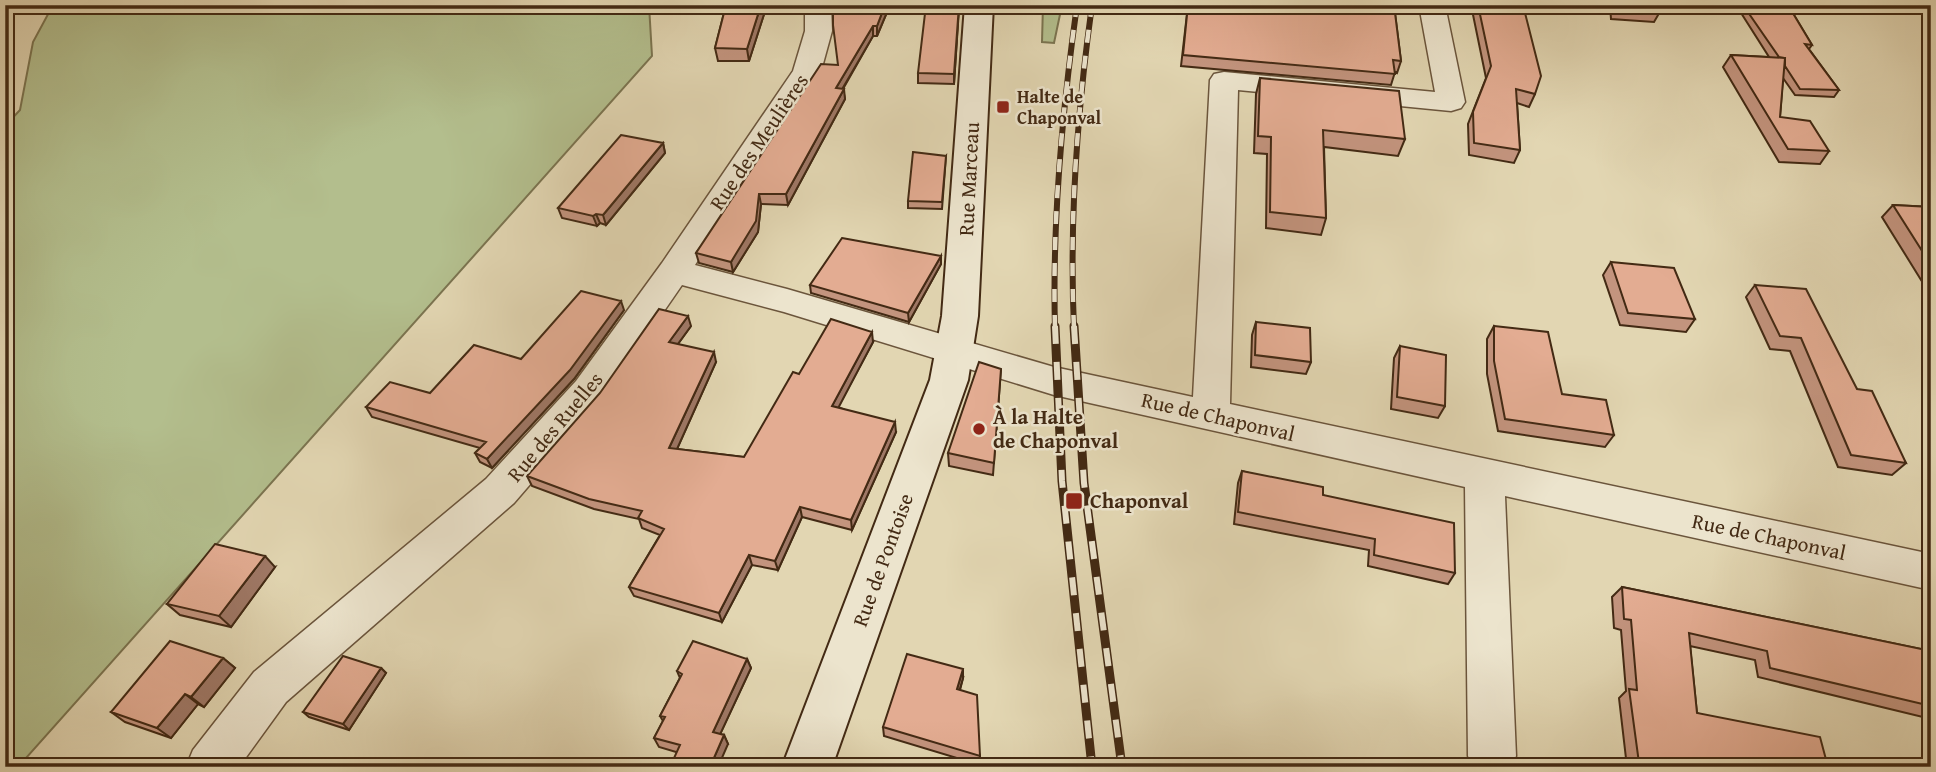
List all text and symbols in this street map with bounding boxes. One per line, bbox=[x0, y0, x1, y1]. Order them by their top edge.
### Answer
street label: Rue des Meulières bbox=[701, 67, 816, 216]
place label: Halte de Chaponval bbox=[1017, 83, 1102, 131]
marker: Halte de Chaponval bbox=[995, 99, 1011, 115]
street label: Rue Marceau bbox=[950, 121, 987, 237]
street label: Rue des Ruelles bbox=[499, 365, 610, 488]
street label: Rue de Chaponval bbox=[1138, 384, 1298, 449]
place label: À la Halte de Chaponval bbox=[993, 401, 1119, 456]
marker: À la Halte de Chaponval bbox=[971, 421, 987, 437]
place label: Chaponval bbox=[1090, 485, 1189, 516]
street label: Rue de Pontoise bbox=[844, 489, 921, 631]
marker: Chaponval bbox=[1064, 491, 1084, 511]
street label: Rue de Chaponval bbox=[1689, 505, 1849, 568]

